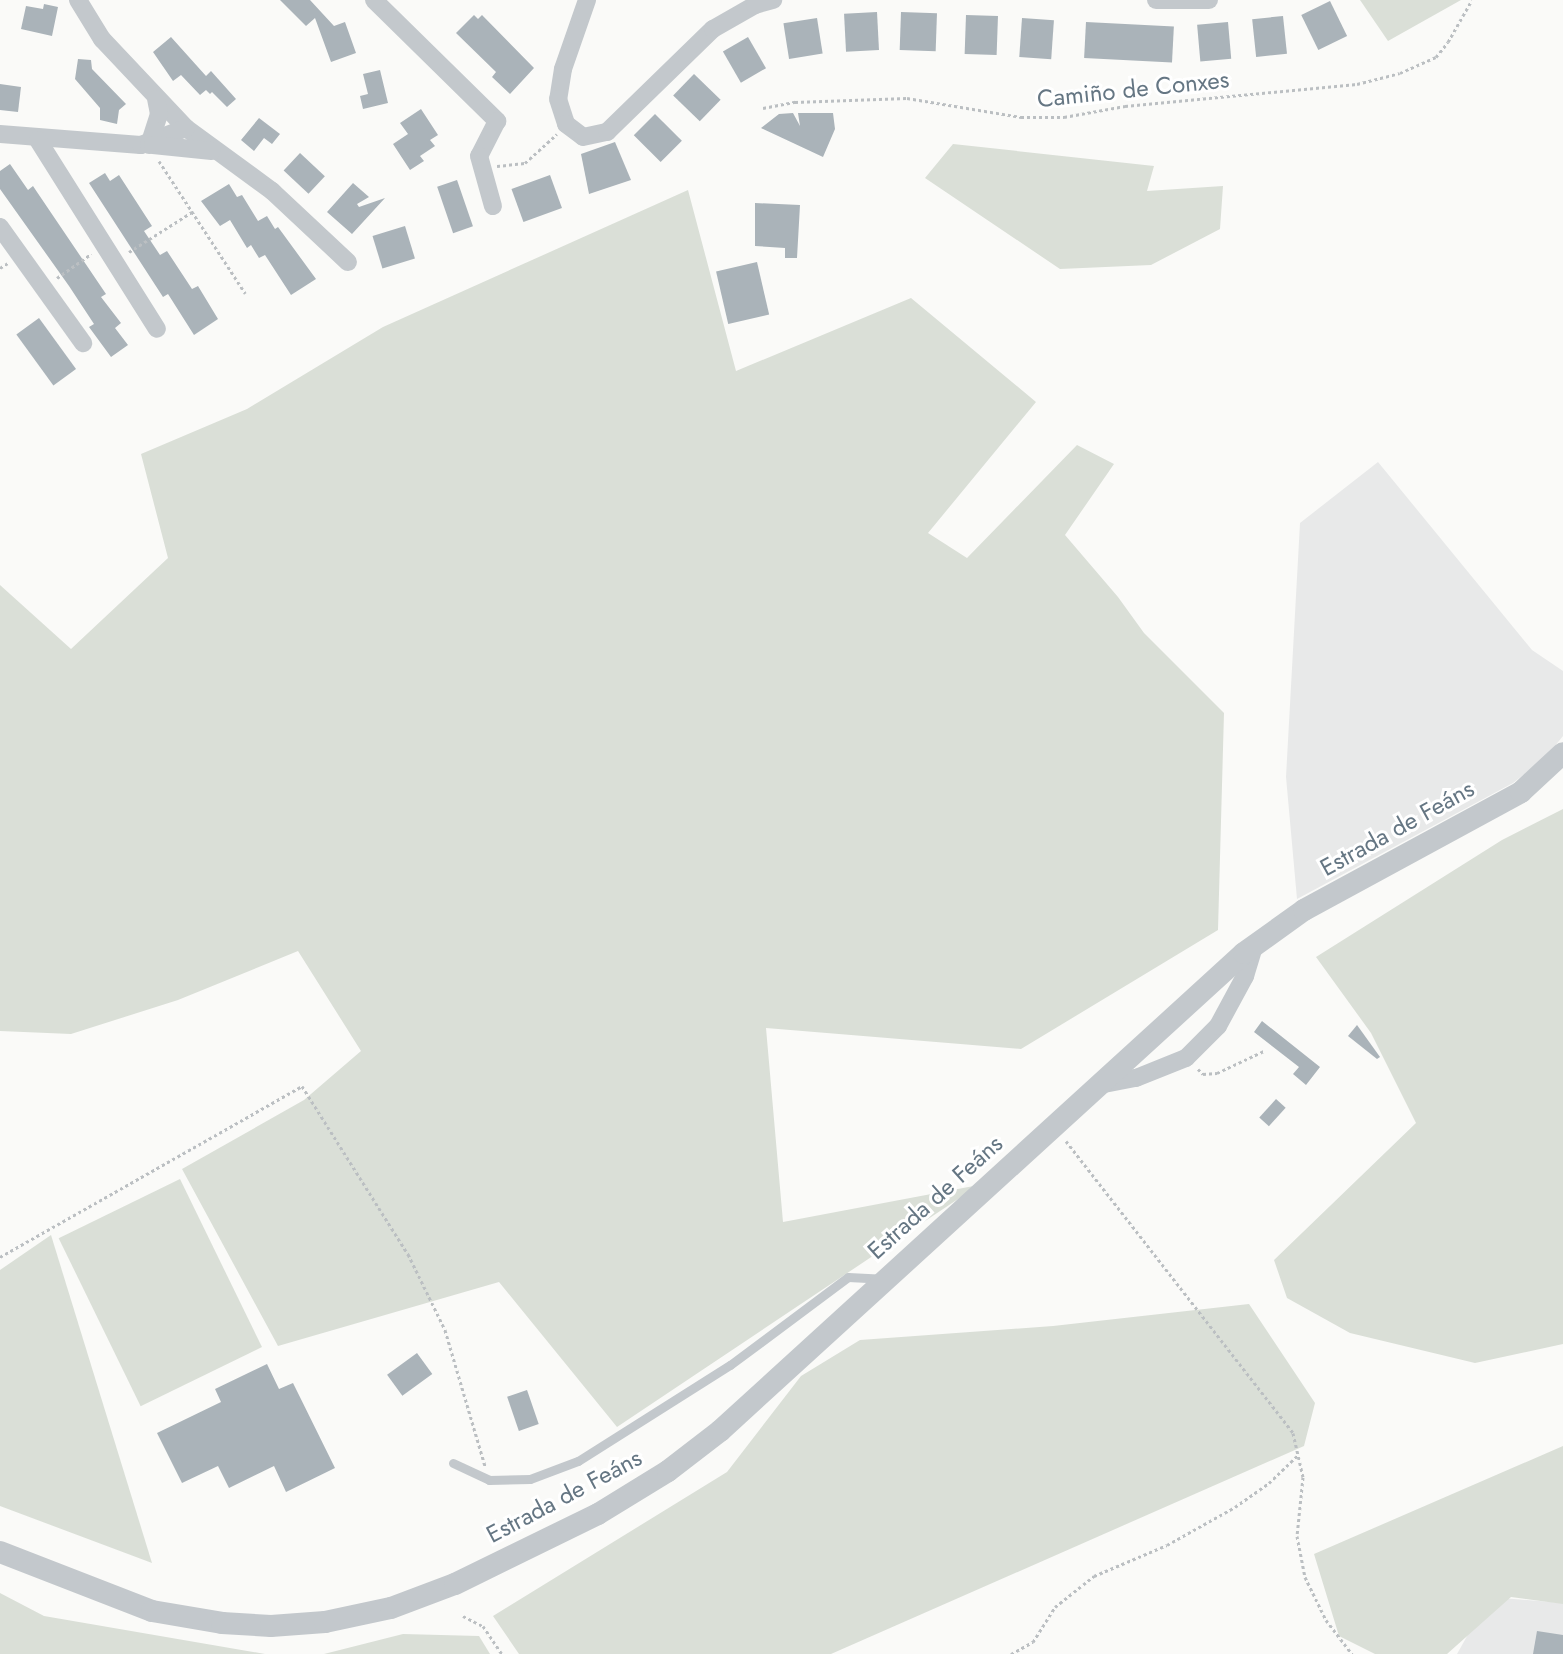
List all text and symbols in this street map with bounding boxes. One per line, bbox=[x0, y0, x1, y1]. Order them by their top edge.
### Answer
street label: Camiño de Conxes bbox=[1036, 65, 1230, 113]
street label: Estrada de Feáns bbox=[1315, 774, 1479, 882]
street label: Estrada de Feáns bbox=[862, 1129, 1008, 1265]
street label: Estrada de Feáns bbox=[481, 1443, 647, 1549]

